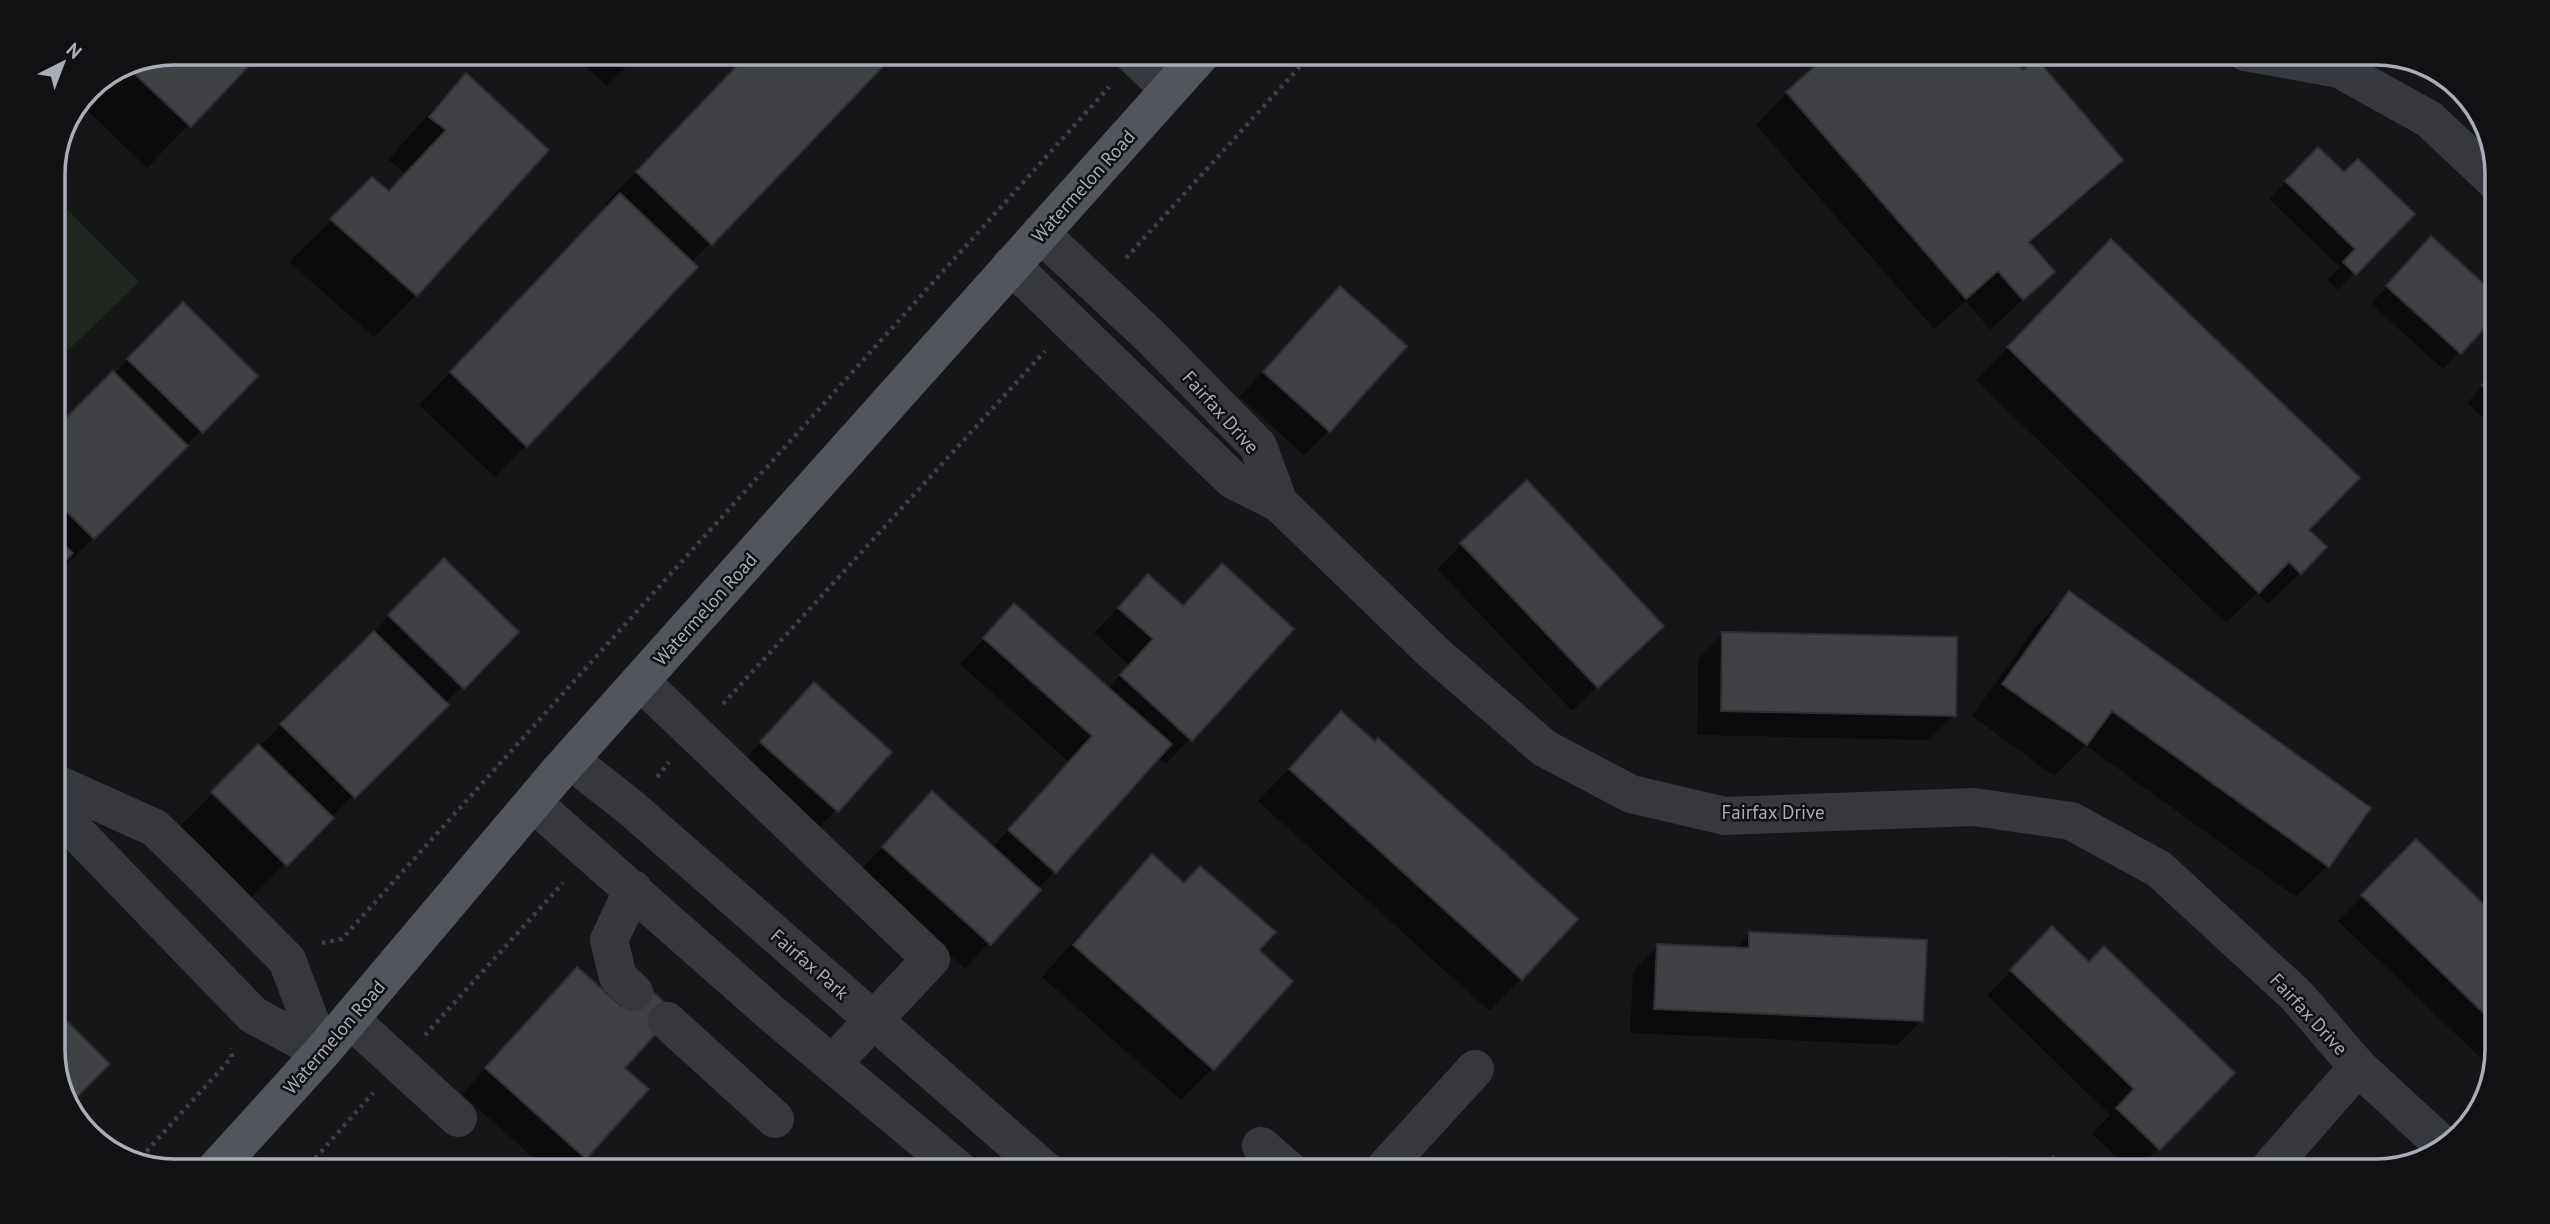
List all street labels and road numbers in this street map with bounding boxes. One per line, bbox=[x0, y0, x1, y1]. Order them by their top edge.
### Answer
street label: Watermelon Road bbox=[1026, 125, 1140, 247]
street label: Fairfax Drive bbox=[1178, 366, 1264, 458]
street label: Watermelon Road bbox=[648, 548, 762, 670]
street label: Fairfax Drive bbox=[1721, 800, 1825, 824]
street label: Fairfax Park bbox=[766, 924, 854, 1004]
street label: Fairfax Drive bbox=[2265, 968, 2353, 1060]
street label: Watermelon Road bbox=[278, 975, 390, 1099]

